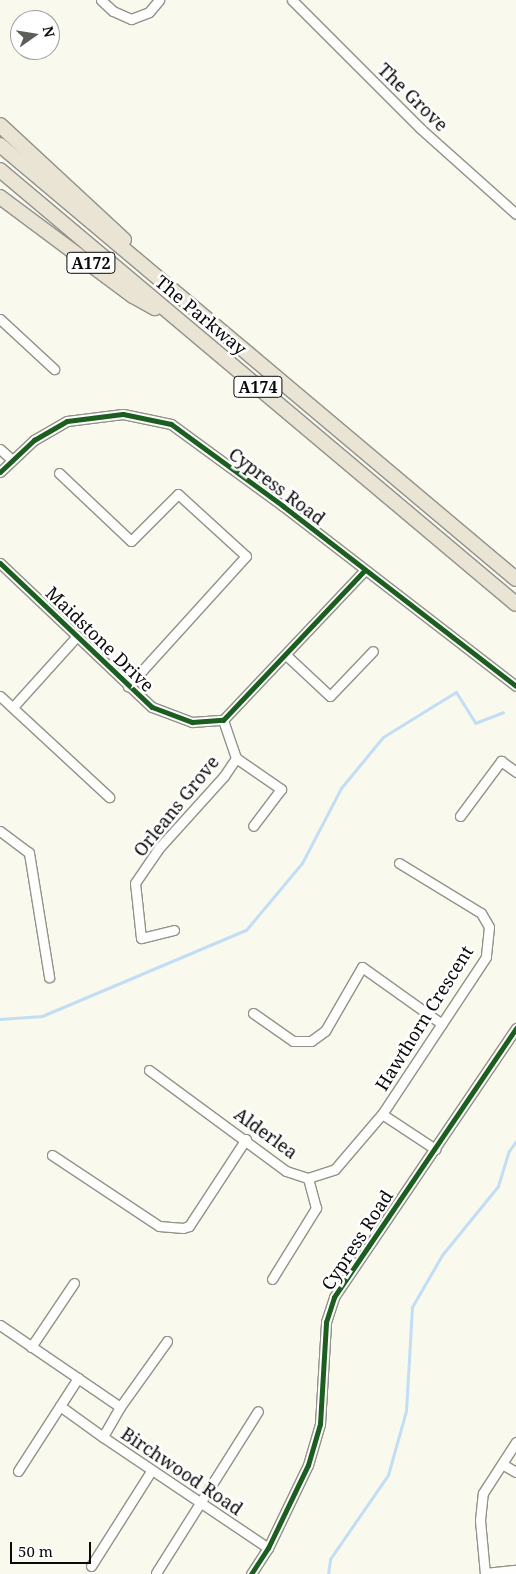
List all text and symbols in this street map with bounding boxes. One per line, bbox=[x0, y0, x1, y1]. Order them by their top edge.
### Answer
north arrow bbox=[10, 10, 60, 60]
text: N bbox=[39, 24, 60, 39]
street label: The Grove bbox=[374, 58, 452, 136]
road number: A172 bbox=[66, 250, 116, 276]
street label: The Parkway bbox=[151, 271, 251, 359]
road number: A174 bbox=[233, 374, 283, 401]
street label: Cypress Road bbox=[225, 443, 329, 529]
street label: Maidstone Drive bbox=[41, 582, 159, 696]
street label: Orleans Grove bbox=[129, 751, 223, 861]
street label: Hawthorn Crescent bbox=[371, 942, 477, 1094]
street label: Alderlea bbox=[230, 1103, 302, 1163]
street label: Cypress Road bbox=[317, 1186, 397, 1294]
street label: Birchwood Road bbox=[117, 1422, 247, 1520]
scale bar bbox=[12, 1532, 94, 1564]
text: 50 m bbox=[18, 1541, 53, 1561]

